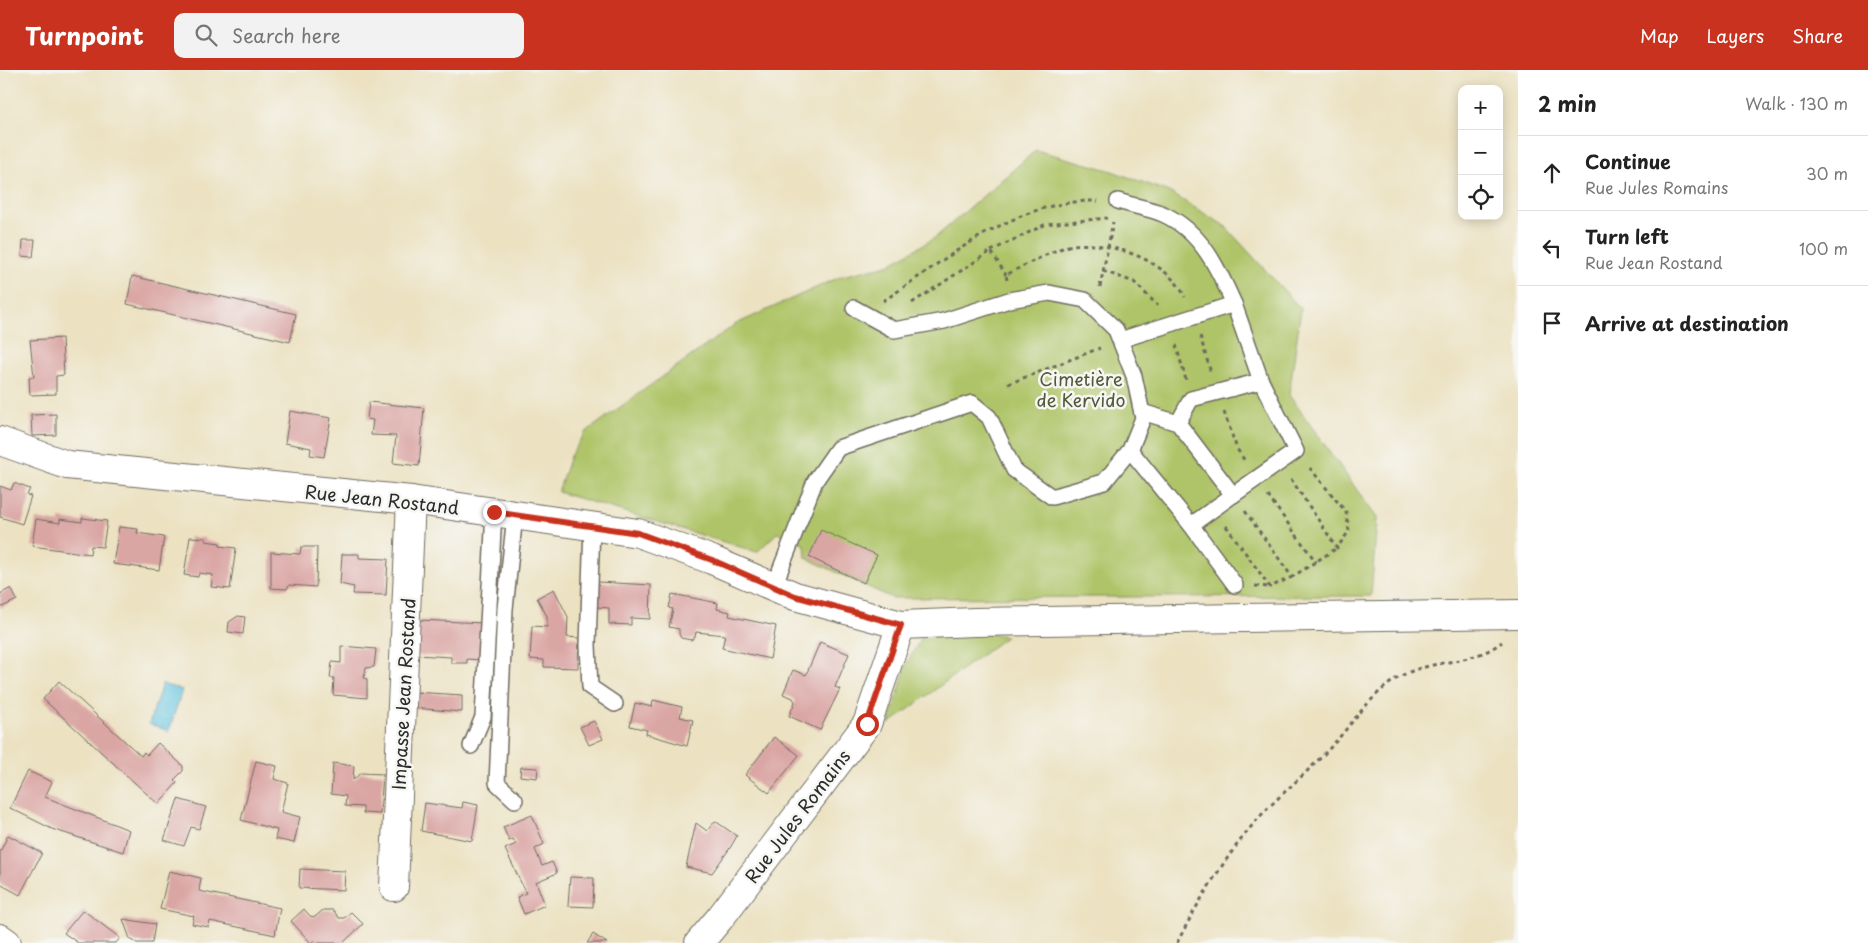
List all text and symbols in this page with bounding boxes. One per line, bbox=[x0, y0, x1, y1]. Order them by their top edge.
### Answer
search box bbox=[174, 13, 524, 58]
text: Turnpoint bbox=[25, 17, 144, 53]
icon: search bbox=[192, 21, 220, 49]
text: Search here bbox=[232, 21, 341, 49]
text: Map bbox=[1640, 22, 1679, 49]
text: Layers bbox=[1707, 22, 1764, 49]
text: Share bbox=[1792, 22, 1843, 49]
map controls bbox=[1458, 85, 1503, 220]
button: + bbox=[1458, 85, 1503, 130]
text: 2 min bbox=[1538, 87, 1597, 119]
text: Walk · 130 m bbox=[1745, 91, 1848, 115]
button: − bbox=[1458, 130, 1503, 175]
text: Continue bbox=[1585, 147, 1671, 175]
icon: ahead bbox=[1538, 159, 1566, 187]
text: 30 m bbox=[1806, 161, 1848, 185]
button: locate bbox=[1458, 175, 1503, 220]
text: Rue Jules Romains bbox=[1585, 175, 1728, 199]
text: Turn left bbox=[1585, 222, 1669, 250]
icon: left bbox=[1538, 234, 1566, 262]
text: 100 m bbox=[1799, 236, 1848, 260]
text: Rue Jean Rostand bbox=[1585, 250, 1723, 274]
icon: arrive bbox=[1538, 309, 1566, 337]
text: Arrive at destination bbox=[1585, 309, 1789, 337]
park label: Cimetière de Kervido bbox=[1037, 365, 1125, 413]
street label: Rue Jean Rostand bbox=[304, 477, 460, 521]
route end bbox=[483, 501, 506, 524]
street label: Impasse Jean Rostand bbox=[384, 597, 422, 791]
route start bbox=[856, 713, 879, 736]
street label: Rue Jules Romains bbox=[738, 744, 856, 888]

